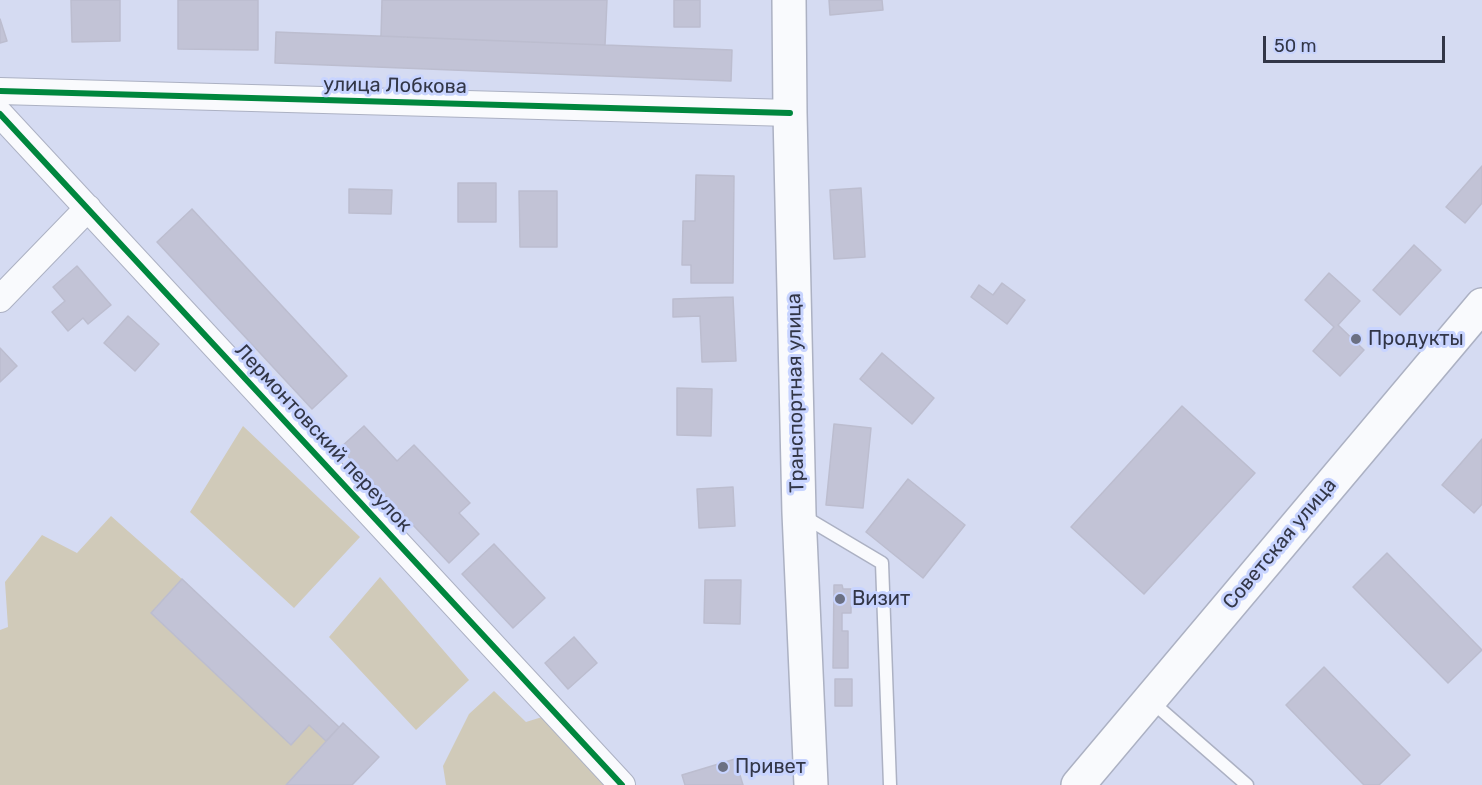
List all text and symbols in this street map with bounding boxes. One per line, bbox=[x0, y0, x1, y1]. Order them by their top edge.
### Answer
scale bar bbox=[1266, 24, 1448, 62]
text: 50 m bbox=[1274, 35, 1317, 57]
street label: улица Лобкова bbox=[323, 73, 467, 99]
street label: Транспортная улица bbox=[782, 293, 810, 493]
place label: Продукты bbox=[1368, 327, 1464, 351]
marker: Продукты bbox=[1349, 332, 1363, 346]
street label: Лермонтовский переулок bbox=[230, 339, 416, 537]
street label: Советская улица bbox=[1218, 474, 1342, 614]
place label: Визит bbox=[852, 587, 910, 611]
marker: Визит bbox=[833, 592, 847, 606]
place label: Привет bbox=[735, 755, 806, 779]
marker: Привет bbox=[716, 760, 730, 774]

